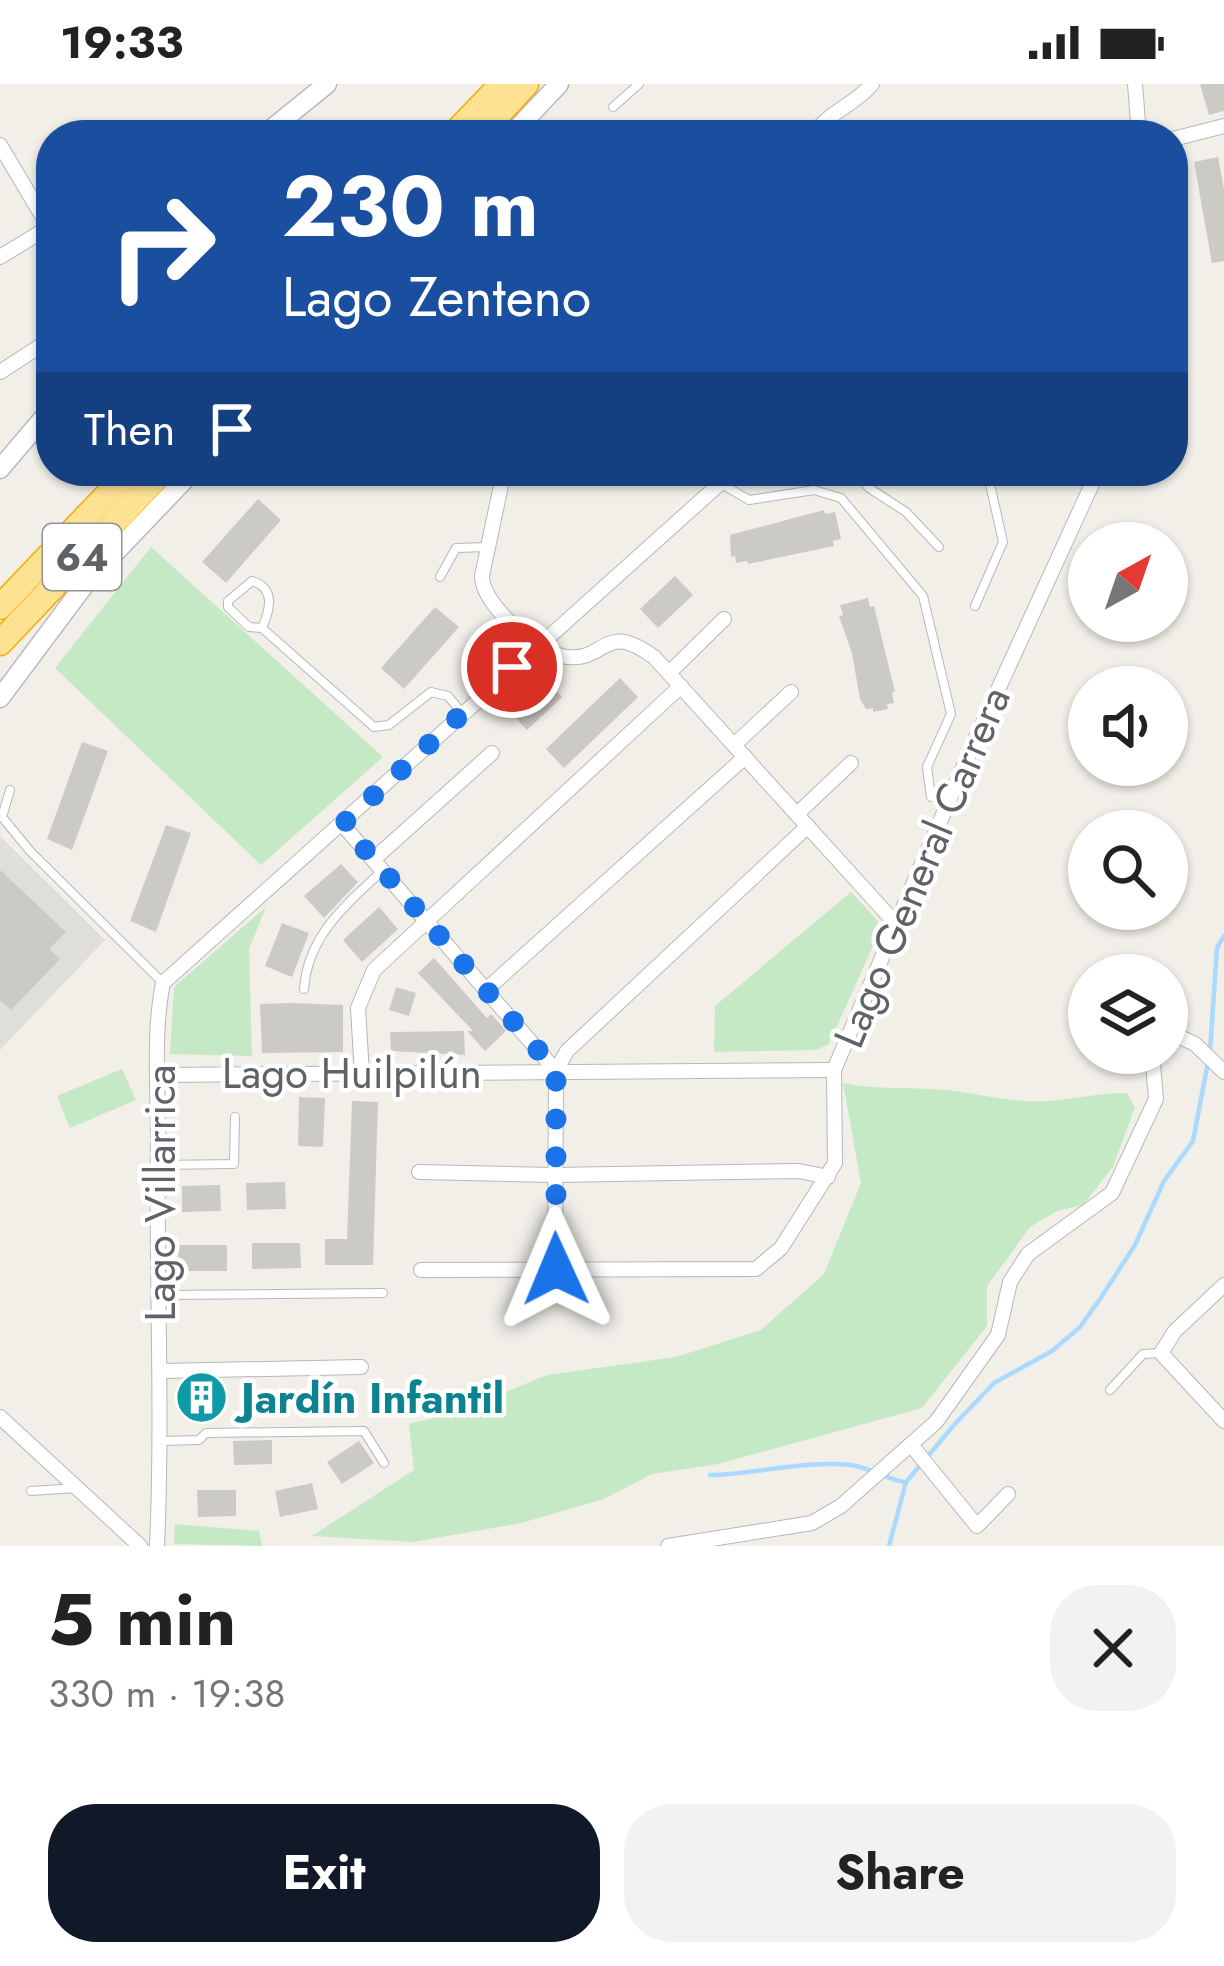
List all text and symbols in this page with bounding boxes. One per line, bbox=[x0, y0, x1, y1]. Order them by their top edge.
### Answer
text: 19:33 bbox=[60, 10, 183, 75]
text: 230 m bbox=[282, 146, 539, 268]
icon: right bbox=[84, 168, 240, 324]
text: Lago Zenteno bbox=[282, 258, 591, 336]
icon: arrive bbox=[199, 396, 265, 462]
text: Then bbox=[84, 397, 175, 462]
north arrow bbox=[1068, 522, 1188, 642]
map controls bbox=[1068, 522, 1188, 1074]
road number: 64 bbox=[43, 524, 121, 590]
pin bbox=[461, 616, 563, 718]
icon: arrive bbox=[479, 634, 545, 700]
button: sound bbox=[1068, 666, 1188, 786]
street label: Lago General Carrera bbox=[818, 677, 1026, 1057]
button: search bbox=[1068, 810, 1188, 930]
button: layers bbox=[1068, 954, 1188, 1074]
street label: Lago Huilpilún bbox=[222, 1043, 482, 1104]
street label: Lago Villarrica bbox=[130, 1065, 191, 1321]
position arrow bbox=[493, 1206, 619, 1332]
place label: Jardín Infantil bbox=[234, 1368, 504, 1429]
building icon: Jardín Infantil bbox=[174, 1370, 230, 1426]
text: 5 min bbox=[48, 1568, 236, 1672]
button: close bbox=[1050, 1585, 1176, 1711]
text: 330 m · 19:38 bbox=[48, 1665, 286, 1722]
button: Exit bbox=[48, 1804, 600, 1942]
button: Share bbox=[624, 1804, 1176, 1942]

